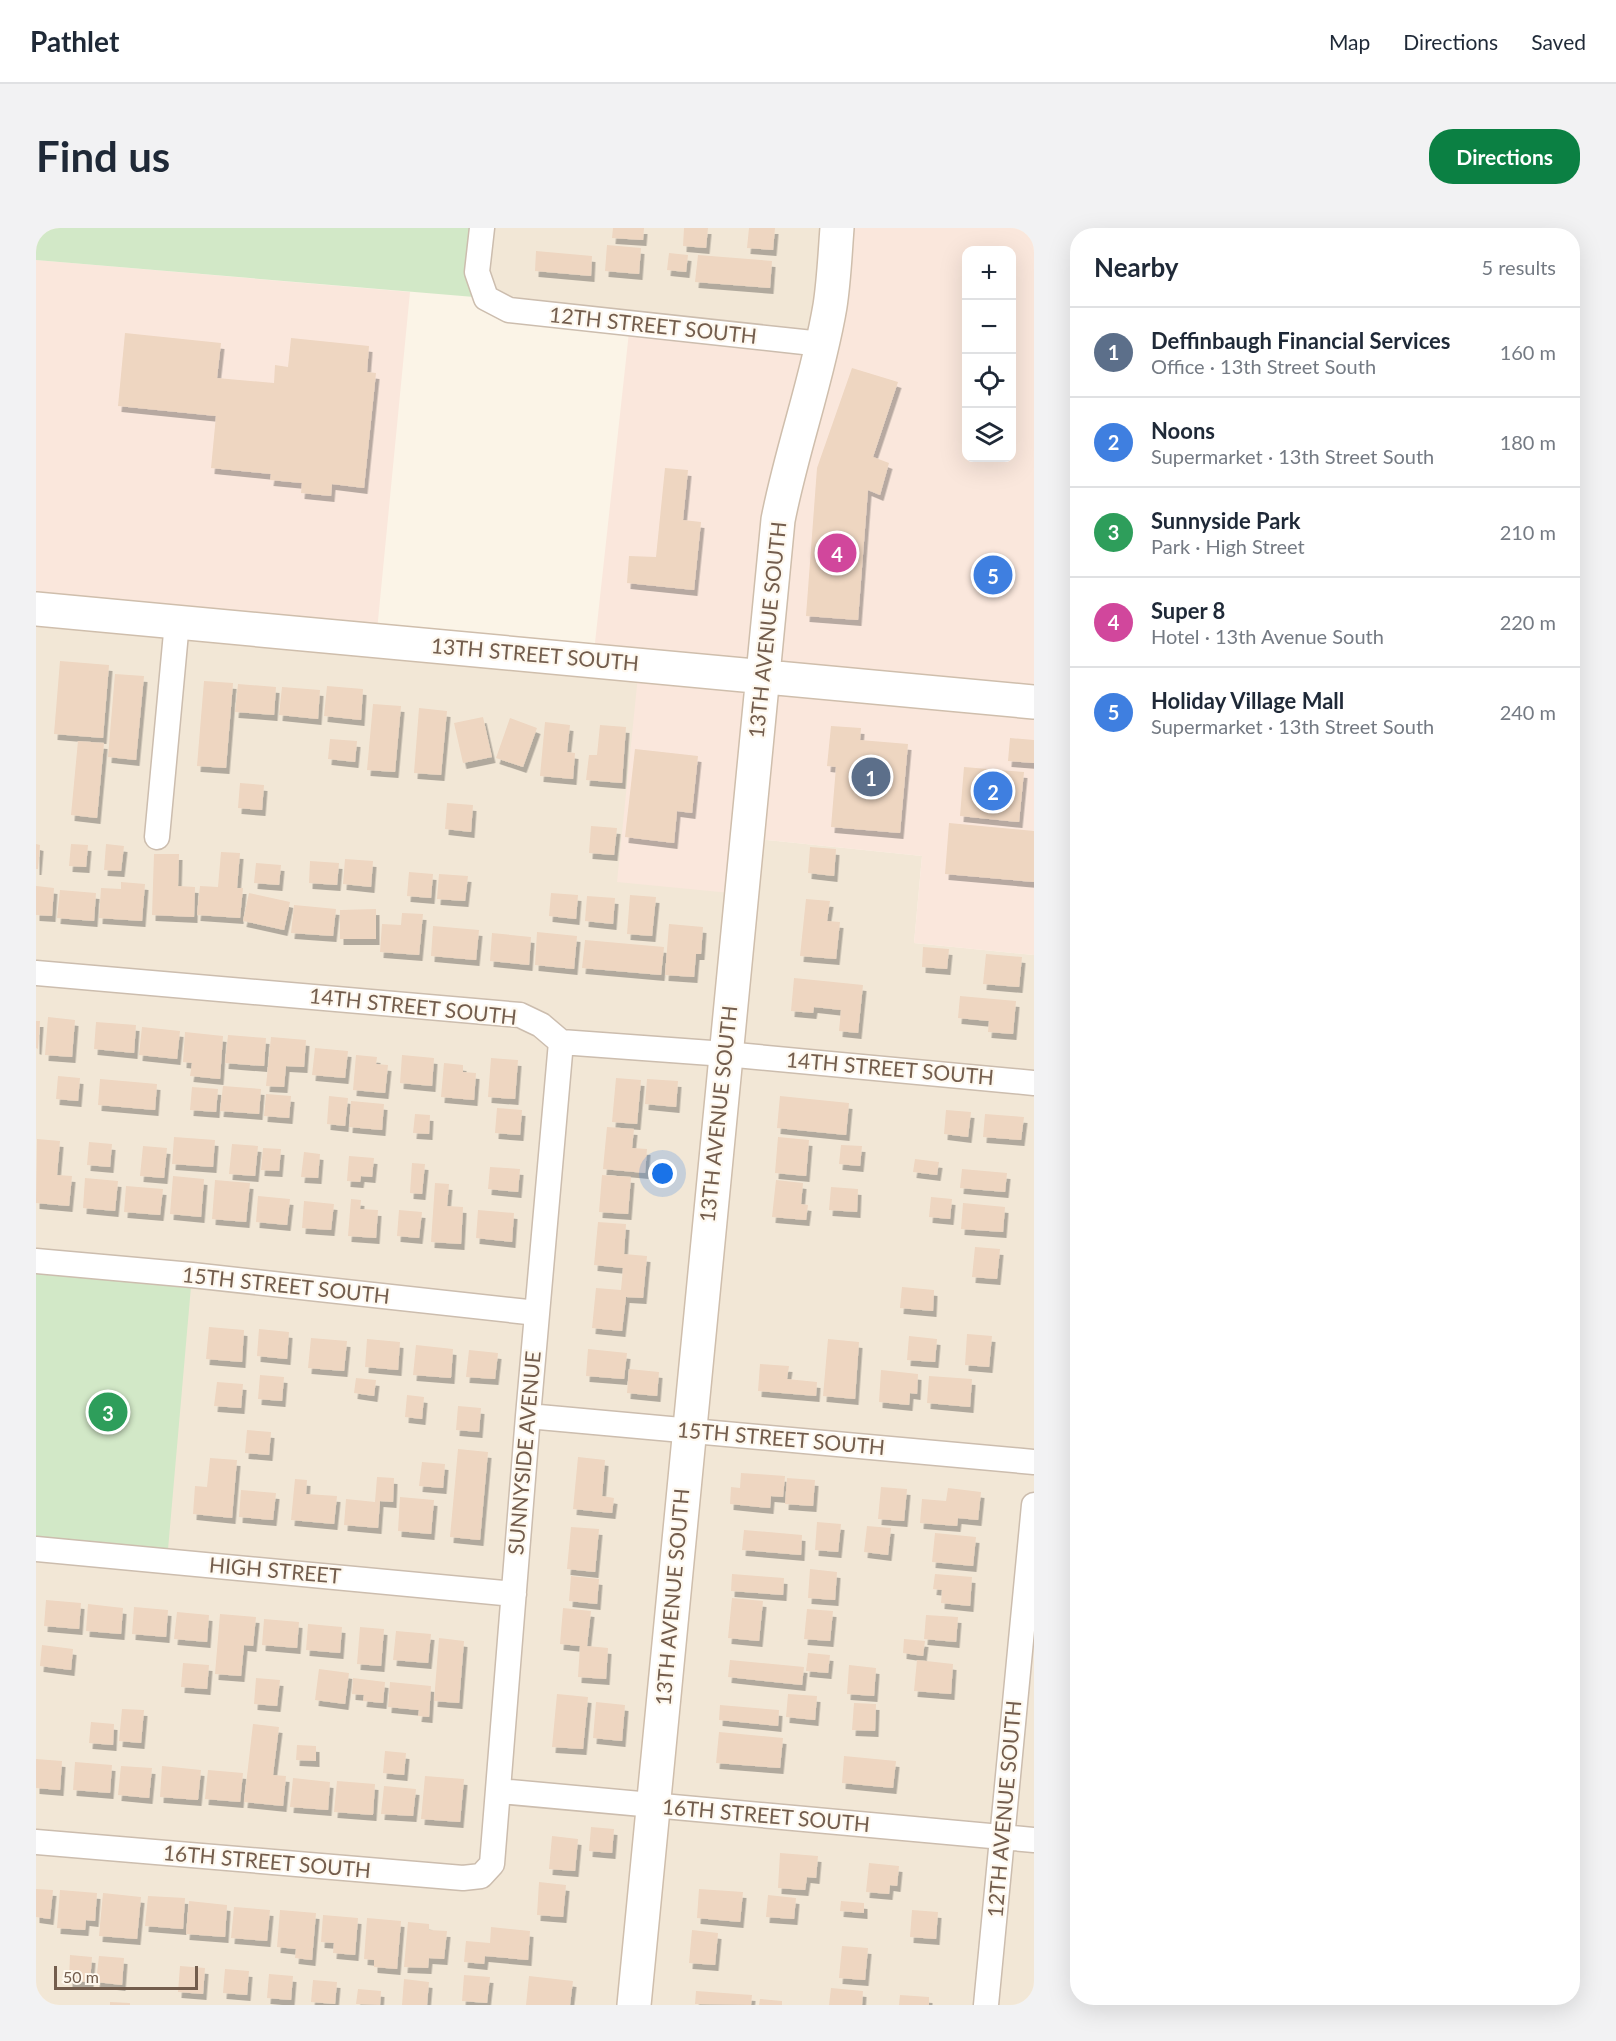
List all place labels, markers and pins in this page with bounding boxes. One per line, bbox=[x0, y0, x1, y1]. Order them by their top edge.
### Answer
pin: 4 bbox=[818, 530, 856, 576]
pin: 5 bbox=[974, 552, 1012, 598]
pin: 1 bbox=[852, 754, 890, 800]
pin: 2 bbox=[974, 768, 1012, 814]
pin: 3 bbox=[88, 1390, 128, 1434]

